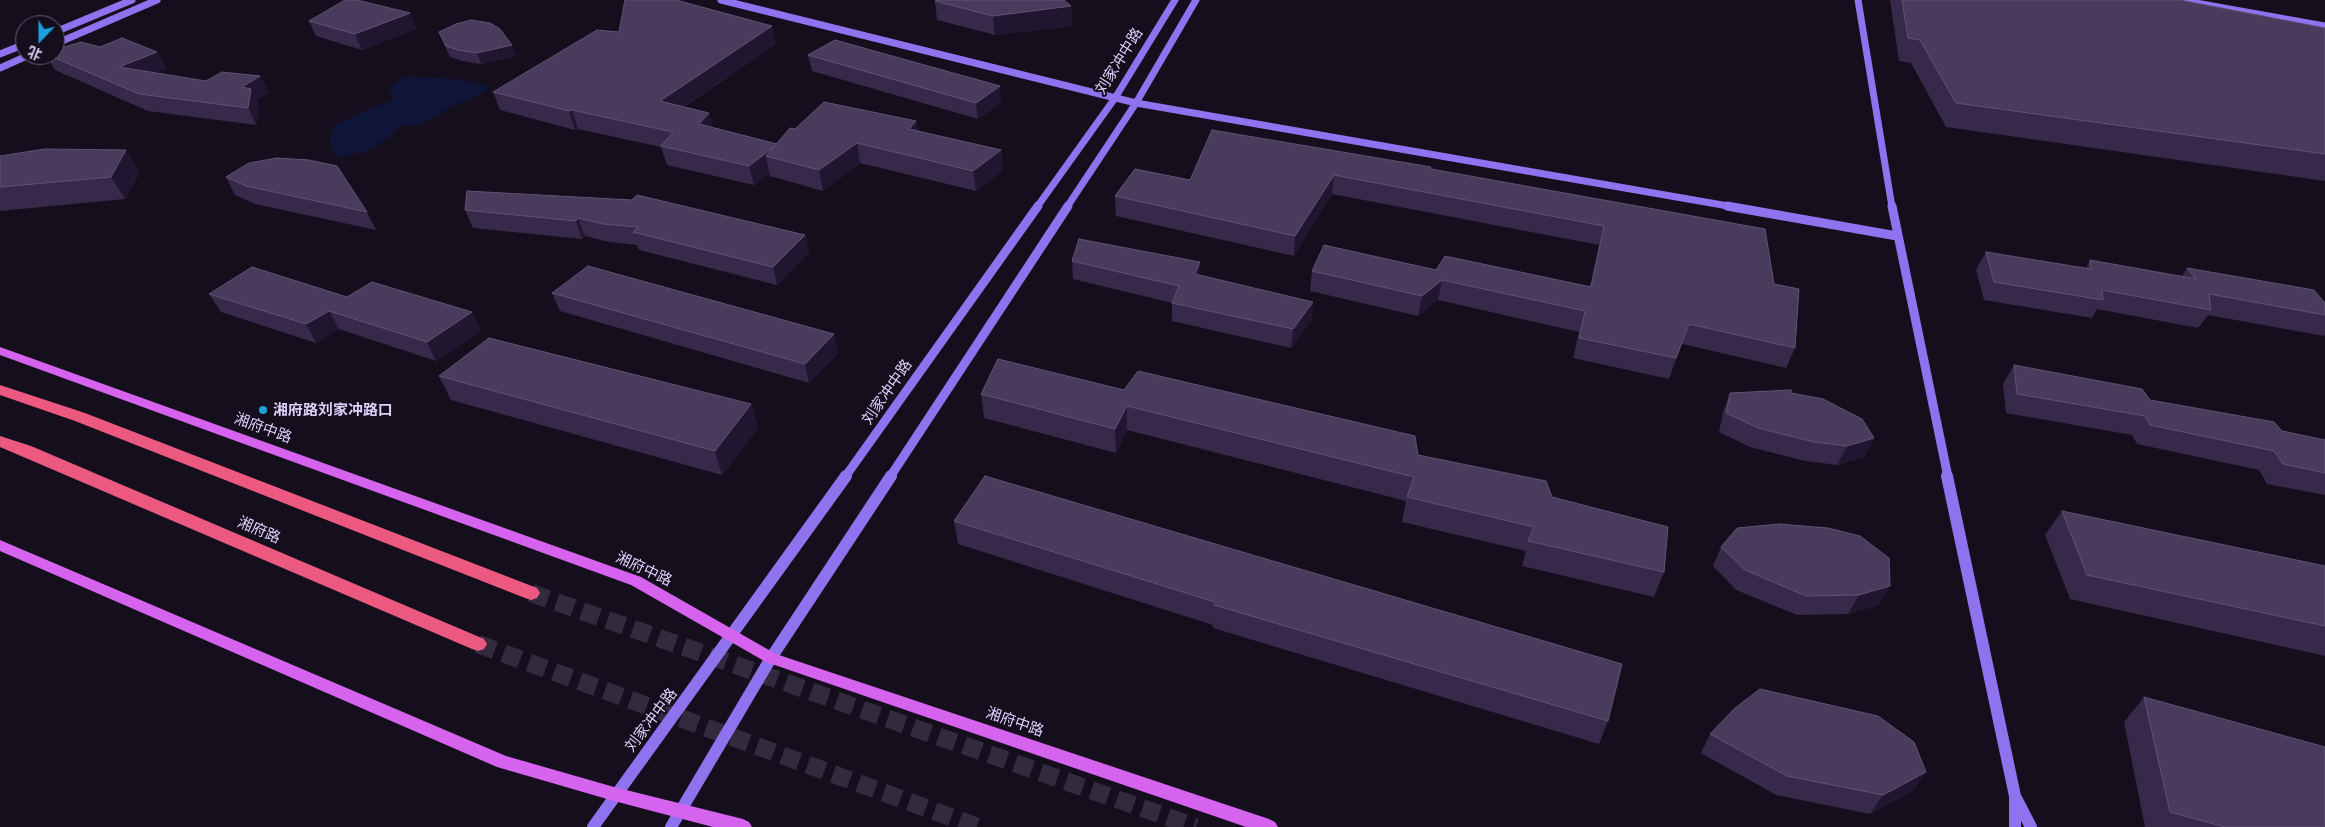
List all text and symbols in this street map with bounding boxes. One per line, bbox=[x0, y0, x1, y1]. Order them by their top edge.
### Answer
north arrow bbox=[15, 15, 65, 65]
street label: 刘家冲中路 bbox=[1091, 24, 1147, 98]
text: 北 bbox=[25, 43, 44, 64]
street label: 刘家冲中路 bbox=[858, 356, 916, 428]
place label: 湘府路刘家冲路口 bbox=[273, 401, 393, 419]
marker: 湘府路刘家冲路口 bbox=[257, 404, 269, 416]
street label: 湘府中路 bbox=[232, 409, 294, 447]
street label: 湘府路 bbox=[235, 513, 283, 547]
street label: 湘府中路 bbox=[613, 548, 675, 590]
street label: 刘家冲中路 bbox=[621, 685, 681, 755]
street label: 湘府中路 bbox=[984, 704, 1046, 740]

